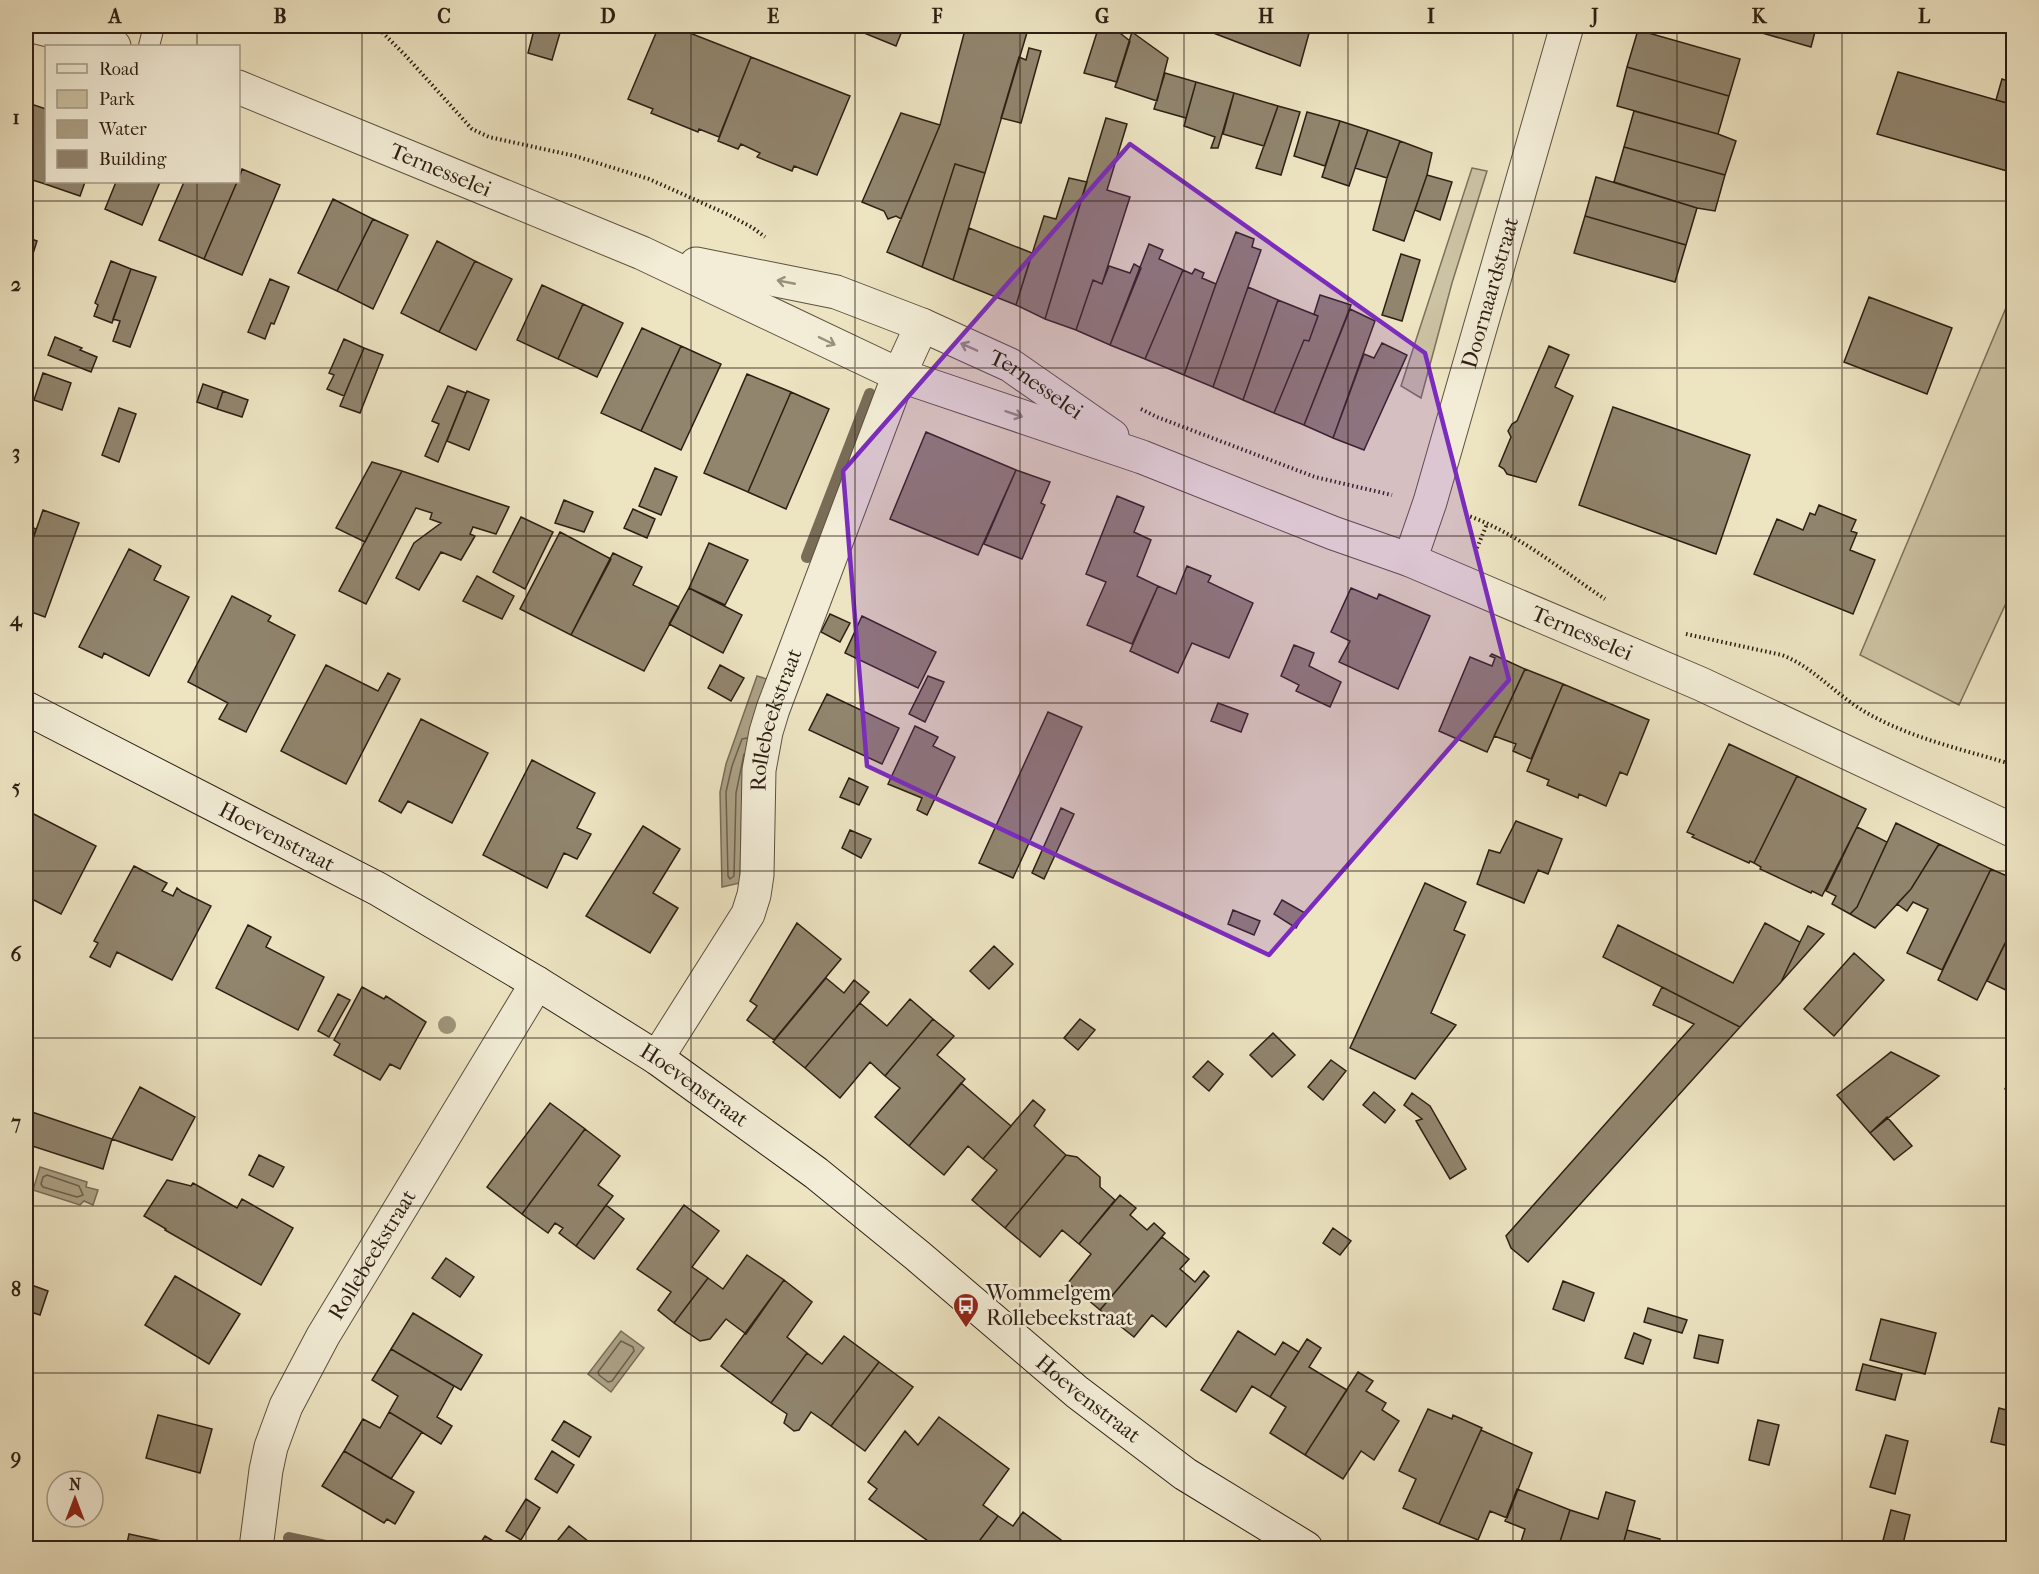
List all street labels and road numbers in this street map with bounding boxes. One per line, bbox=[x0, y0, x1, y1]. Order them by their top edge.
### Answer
street label: Ternesselei bbox=[386, 138, 496, 203]
street label: Doornaardstraat bbox=[1456, 214, 1524, 371]
street label: Ternesselei bbox=[985, 344, 1088, 425]
street label: Ternesselei bbox=[1528, 600, 1637, 667]
street label: Rollebeekstraat bbox=[746, 645, 808, 792]
street label: Hoevenstraat bbox=[214, 796, 339, 878]
street label: Hoevenstraat bbox=[635, 1038, 753, 1133]
street label: Rollebeekstraat bbox=[323, 1185, 422, 1325]
street label: Hoevenstraat bbox=[1030, 1349, 1146, 1449]

